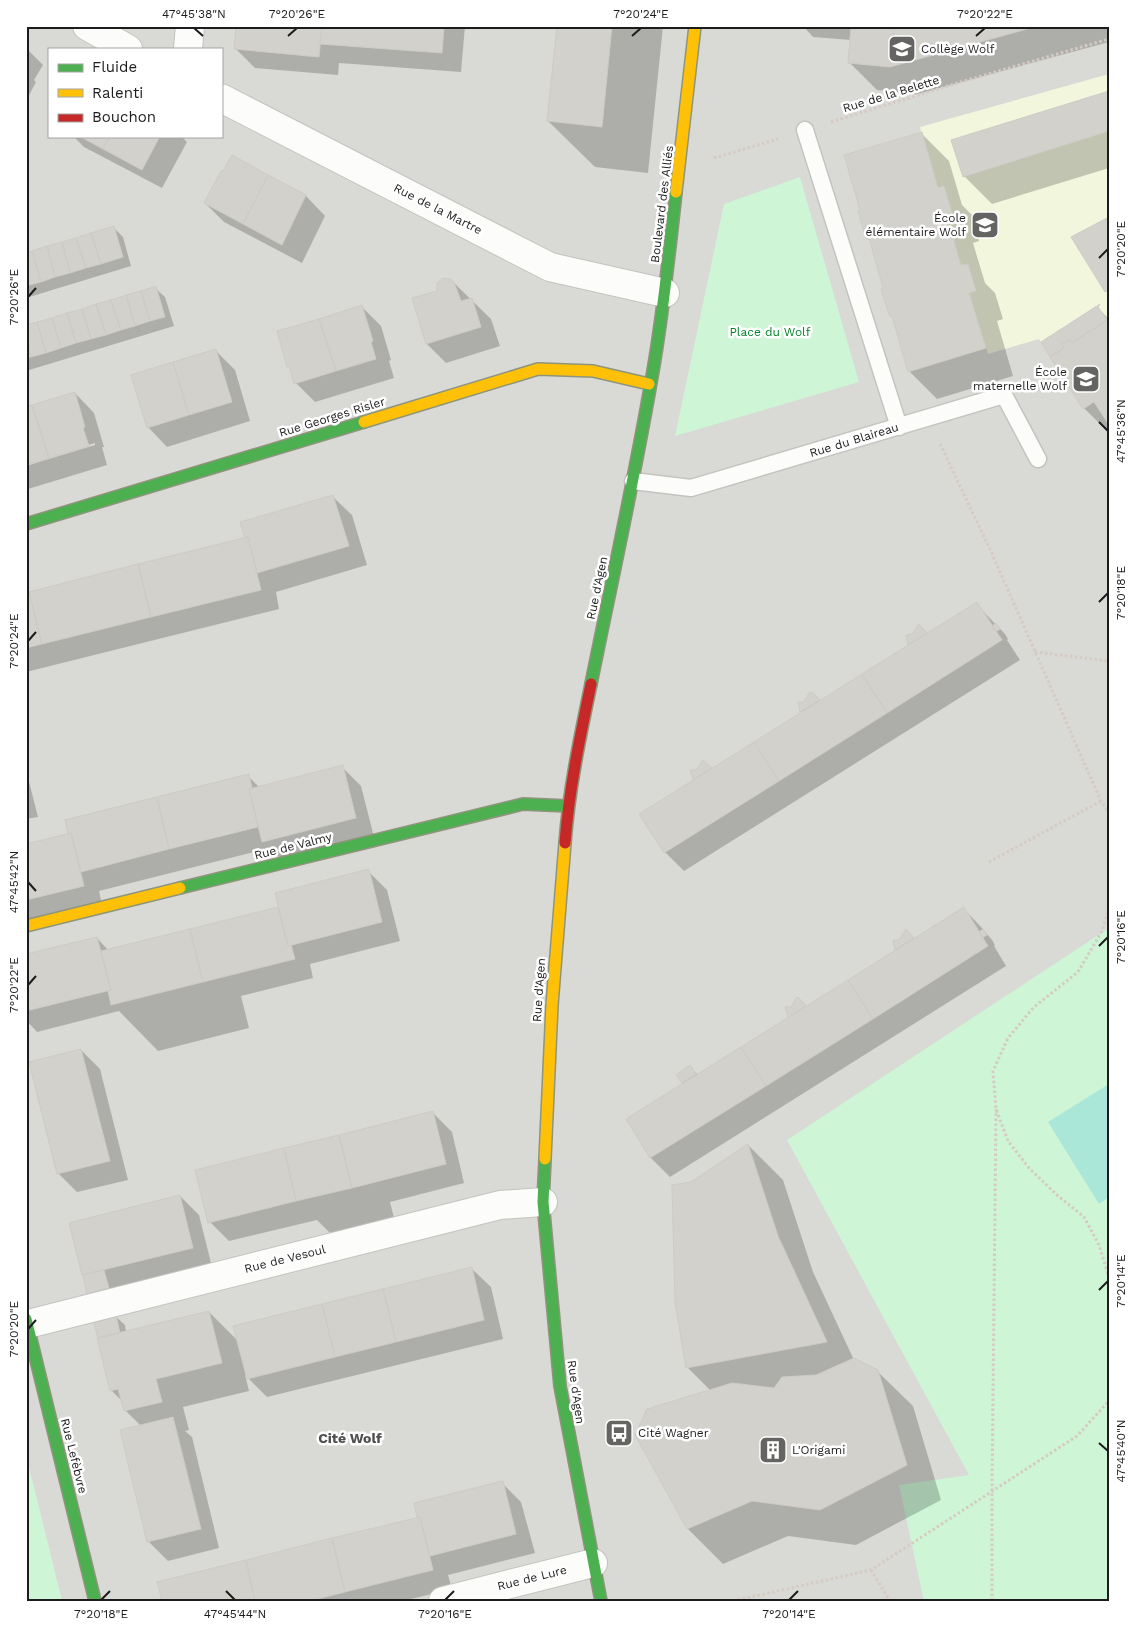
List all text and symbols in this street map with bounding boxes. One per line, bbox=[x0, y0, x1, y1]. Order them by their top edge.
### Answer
text: 47°45'38"N bbox=[162, 7, 226, 21]
text: 7°20'26"E bbox=[269, 7, 325, 21]
text: 7°20'24"E bbox=[613, 7, 669, 21]
text: 7°20'22"E bbox=[957, 7, 1013, 21]
school or university icon: Collège Wolf bbox=[887, 34, 917, 64]
place label: Collège Wolf bbox=[921, 42, 995, 56]
legend bbox=[48, 48, 222, 138]
text: Fluide bbox=[92, 58, 137, 76]
street label: Rue de la Belette bbox=[841, 73, 941, 115]
text: Ralenti bbox=[92, 84, 143, 102]
text: Bouchon bbox=[92, 108, 156, 126]
street label: Boulevard des Alliés bbox=[648, 145, 676, 263]
street label: Rue de la Martre bbox=[391, 181, 485, 237]
school or university icon: École élémentaire Wolf bbox=[970, 210, 1000, 240]
place label: École élémentaire Wolf bbox=[866, 211, 966, 239]
text: 7°20'20"E bbox=[1114, 220, 1128, 277]
text: 7°20'26"E bbox=[7, 269, 21, 325]
park label: Place du Wolf bbox=[730, 325, 811, 339]
school or university icon: École maternelle Wolf bbox=[1071, 364, 1101, 394]
place label: École maternelle Wolf bbox=[973, 365, 1067, 393]
street label: Rue Georges Risler bbox=[277, 394, 387, 440]
text: 47°45'36"N bbox=[1114, 399, 1128, 463]
street label: Rue du Blaireau bbox=[808, 420, 900, 460]
street label: Rue d'Agen bbox=[583, 555, 611, 621]
text: 7°20'18"E bbox=[1114, 566, 1128, 620]
text: 7°20'24"E bbox=[7, 613, 21, 669]
street label: Rue de Valmy bbox=[253, 829, 334, 862]
text: 47°45'42"N bbox=[7, 851, 21, 913]
text: 7°20'16"E bbox=[1114, 910, 1128, 964]
text: 7°20'22"E bbox=[7, 957, 21, 1013]
street label: Rue d'Agen bbox=[530, 958, 548, 1022]
street label: Rue de Vesoul bbox=[243, 1242, 327, 1276]
text: 7°20'14"E bbox=[1114, 1254, 1128, 1308]
text: 7°20'20"E bbox=[7, 1300, 21, 1357]
street label: Rue d'Agen bbox=[565, 1359, 587, 1425]
street label: Rue Lefèbvre bbox=[58, 1417, 90, 1495]
bus stop icon: Cité Wagner bbox=[604, 1418, 634, 1448]
text: 47°45'40"N bbox=[1114, 1419, 1128, 1483]
place label: Cité Wagner bbox=[638, 1426, 709, 1440]
district label: Cité Wolf bbox=[318, 1430, 382, 1446]
building icon: L'Origami bbox=[758, 1435, 788, 1465]
place label: L'Origami bbox=[792, 1443, 845, 1457]
street label: Rue de Lure bbox=[496, 1563, 568, 1593]
text: 7°20'18"E bbox=[74, 1607, 128, 1621]
text: 47°45'44"N bbox=[204, 1607, 266, 1621]
text: 7°20'16"E bbox=[418, 1607, 472, 1621]
text: 7°20'14"E bbox=[762, 1607, 816, 1621]

